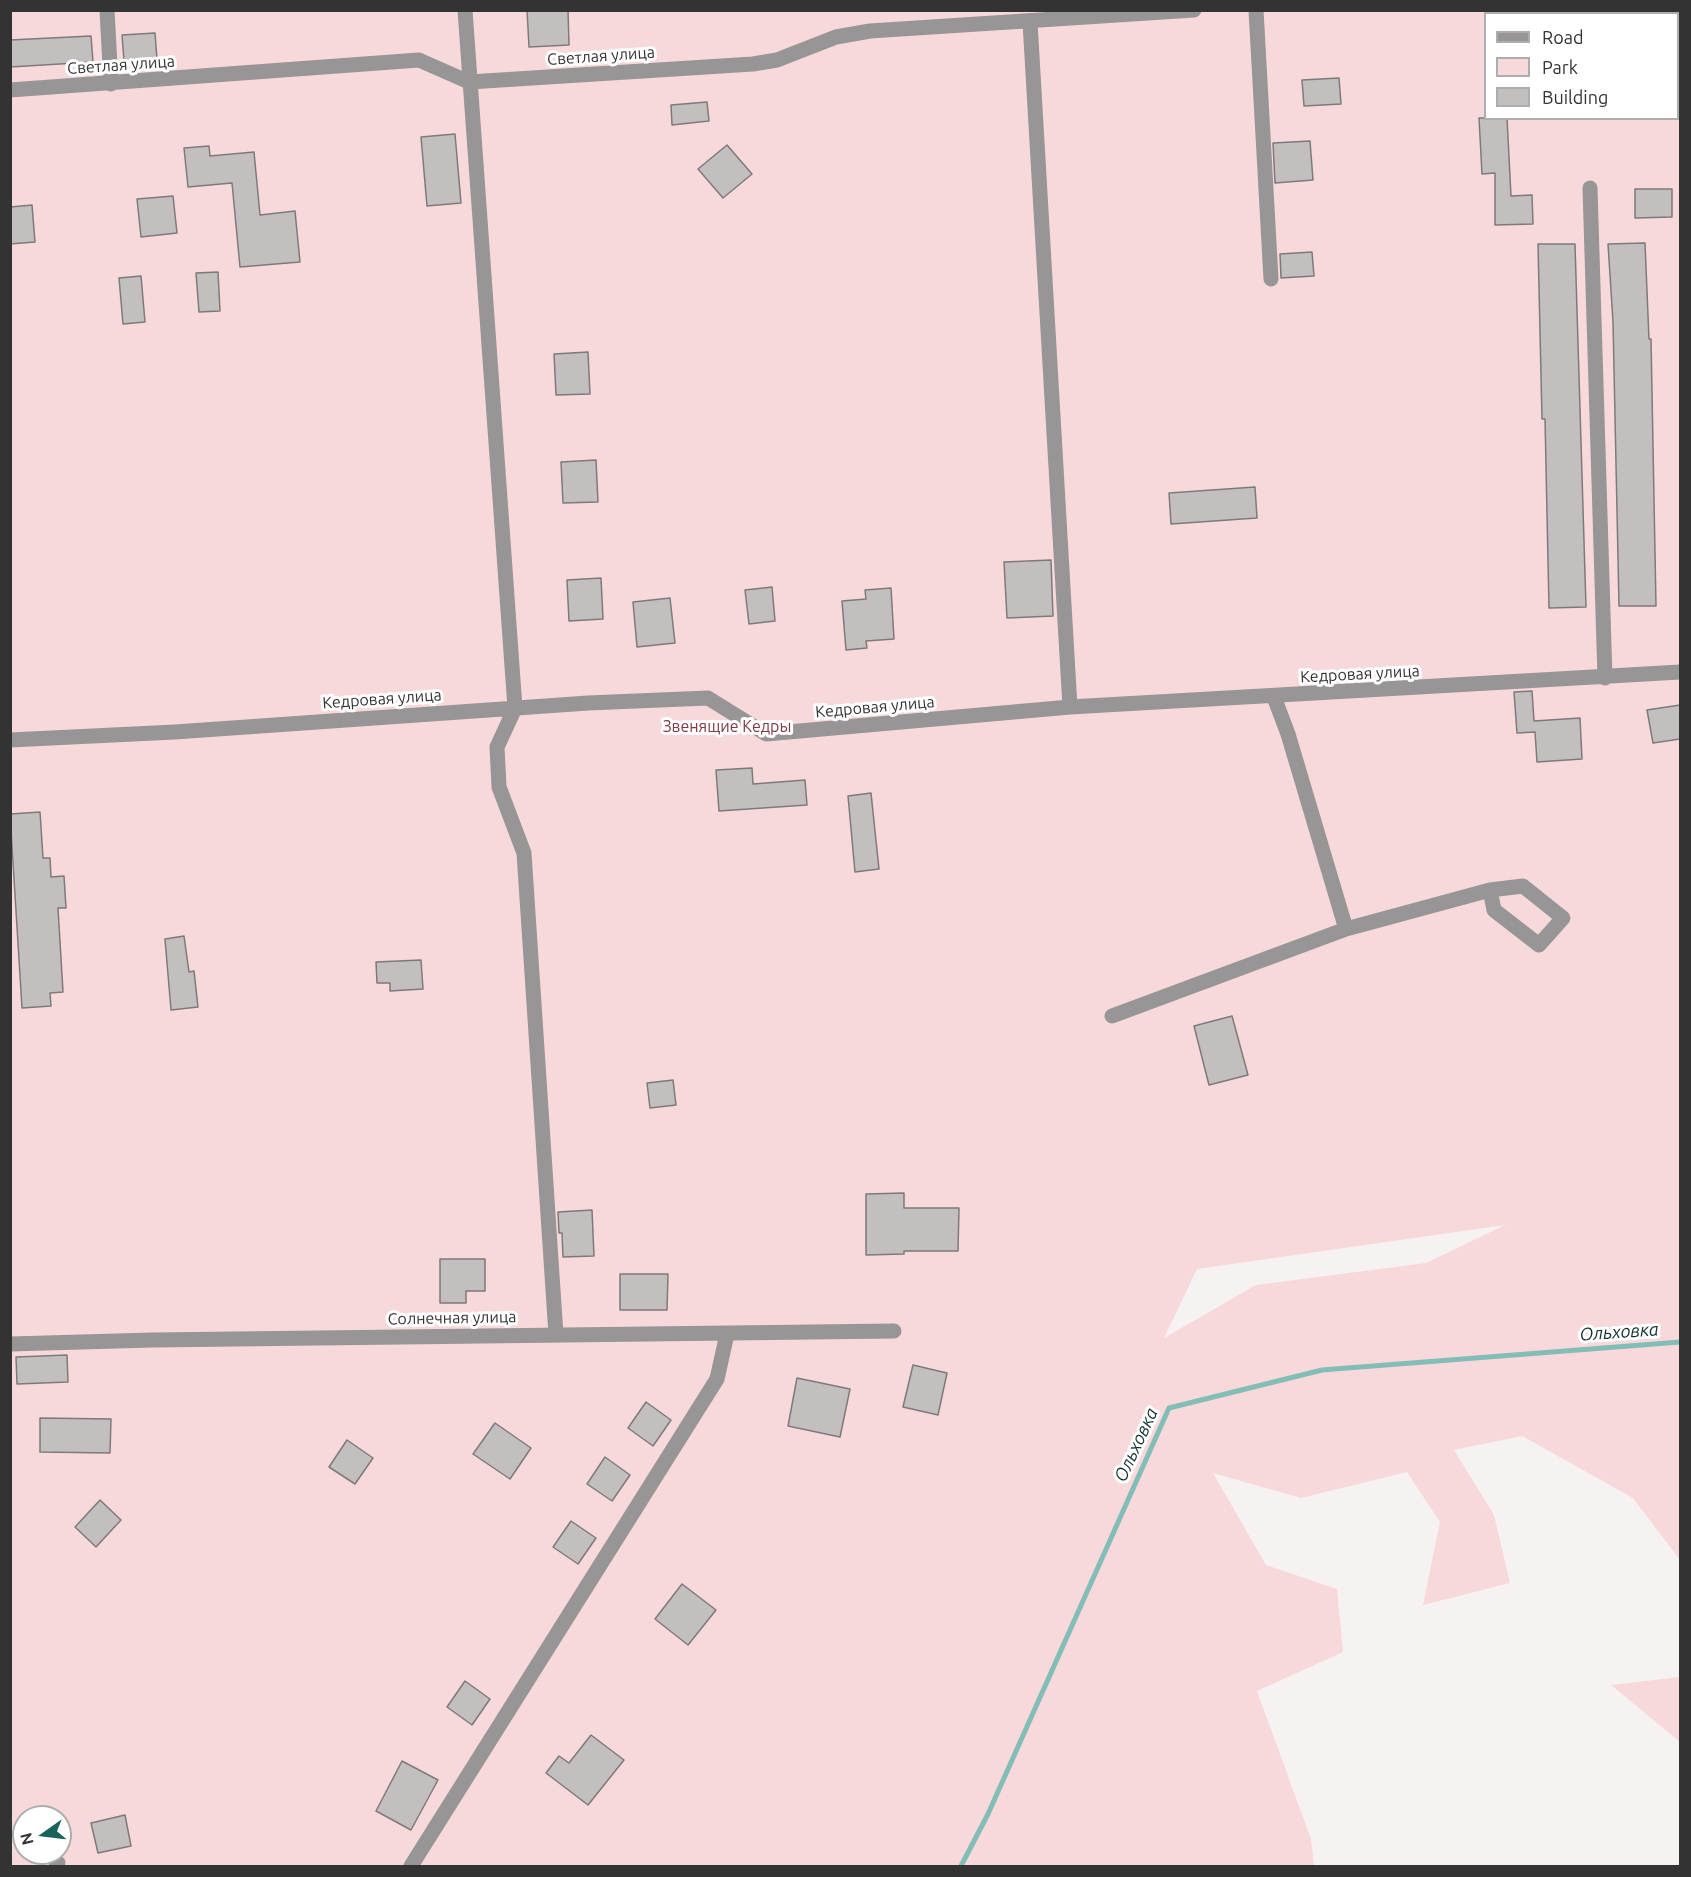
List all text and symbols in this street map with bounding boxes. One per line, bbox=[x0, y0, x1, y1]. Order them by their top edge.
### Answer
legend bbox=[1484, 12, 1679, 120]
text: Road bbox=[1542, 27, 1584, 47]
street label: Светлая улица bbox=[547, 43, 655, 69]
street label: Светлая улица bbox=[67, 52, 175, 78]
text: Park bbox=[1542, 57, 1578, 77]
text: Building bbox=[1542, 87, 1608, 107]
street label: Кедровая улица bbox=[1300, 661, 1420, 687]
street label: Кедровая улица bbox=[322, 685, 442, 713]
street label: Кедровая улица bbox=[815, 692, 935, 722]
park label: Звенящие Кедры bbox=[663, 717, 791, 737]
street label: Солнечная улица bbox=[387, 1307, 517, 1329]
water label: Ольховка bbox=[1579, 1318, 1659, 1346]
water label: Ольховка bbox=[1110, 1405, 1162, 1485]
north arrow bbox=[12, 1805, 72, 1865]
text: N bbox=[16, 1831, 37, 1847]

